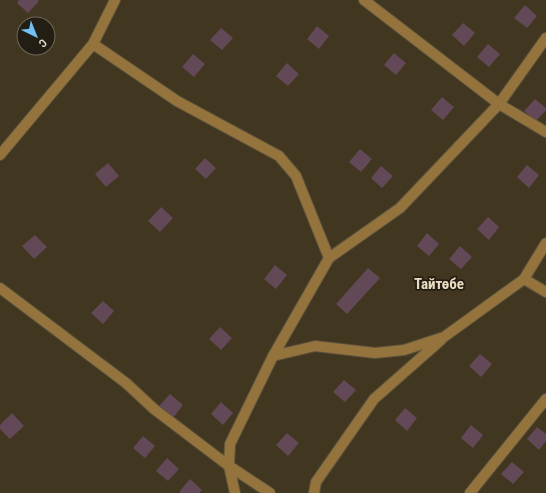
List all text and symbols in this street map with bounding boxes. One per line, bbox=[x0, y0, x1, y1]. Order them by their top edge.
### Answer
north arrow bbox=[16, 16, 56, 56]
text: С bbox=[36, 36, 49, 50]
district label: Тайтөбе bbox=[414, 275, 464, 293]

